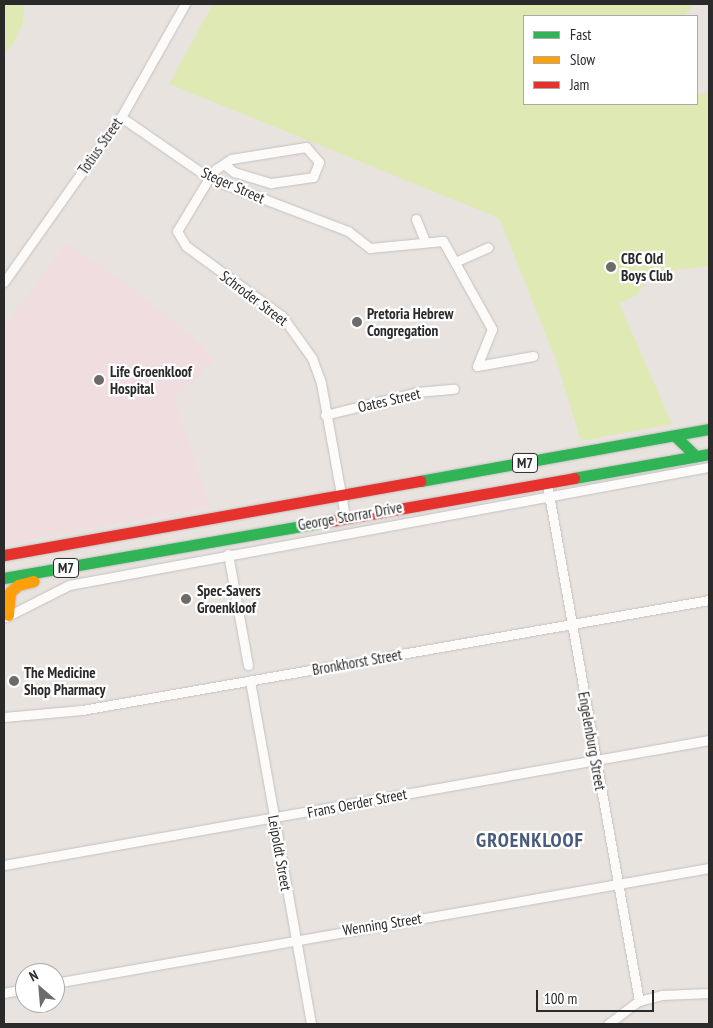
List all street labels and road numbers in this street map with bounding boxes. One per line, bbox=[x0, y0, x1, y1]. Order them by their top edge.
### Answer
street label: Totius Street bbox=[74, 114, 126, 178]
street label: Steger Street bbox=[199, 163, 267, 207]
street label: Schroder Street bbox=[217, 267, 291, 329]
street label: Oates Street bbox=[356, 384, 422, 416]
road number: M7 bbox=[511, 452, 539, 474]
street label: George Storrar Drive bbox=[296, 498, 404, 534]
road number: M7 bbox=[52, 556, 80, 580]
street label: Bronkhorst Street bbox=[311, 645, 403, 679]
street label: Engelenburg Street bbox=[574, 690, 610, 792]
street label: Frans Oerder Street bbox=[306, 785, 408, 821]
street label: Leipoldt Street bbox=[265, 814, 295, 892]
street label: Wenning Street bbox=[341, 909, 423, 939]

